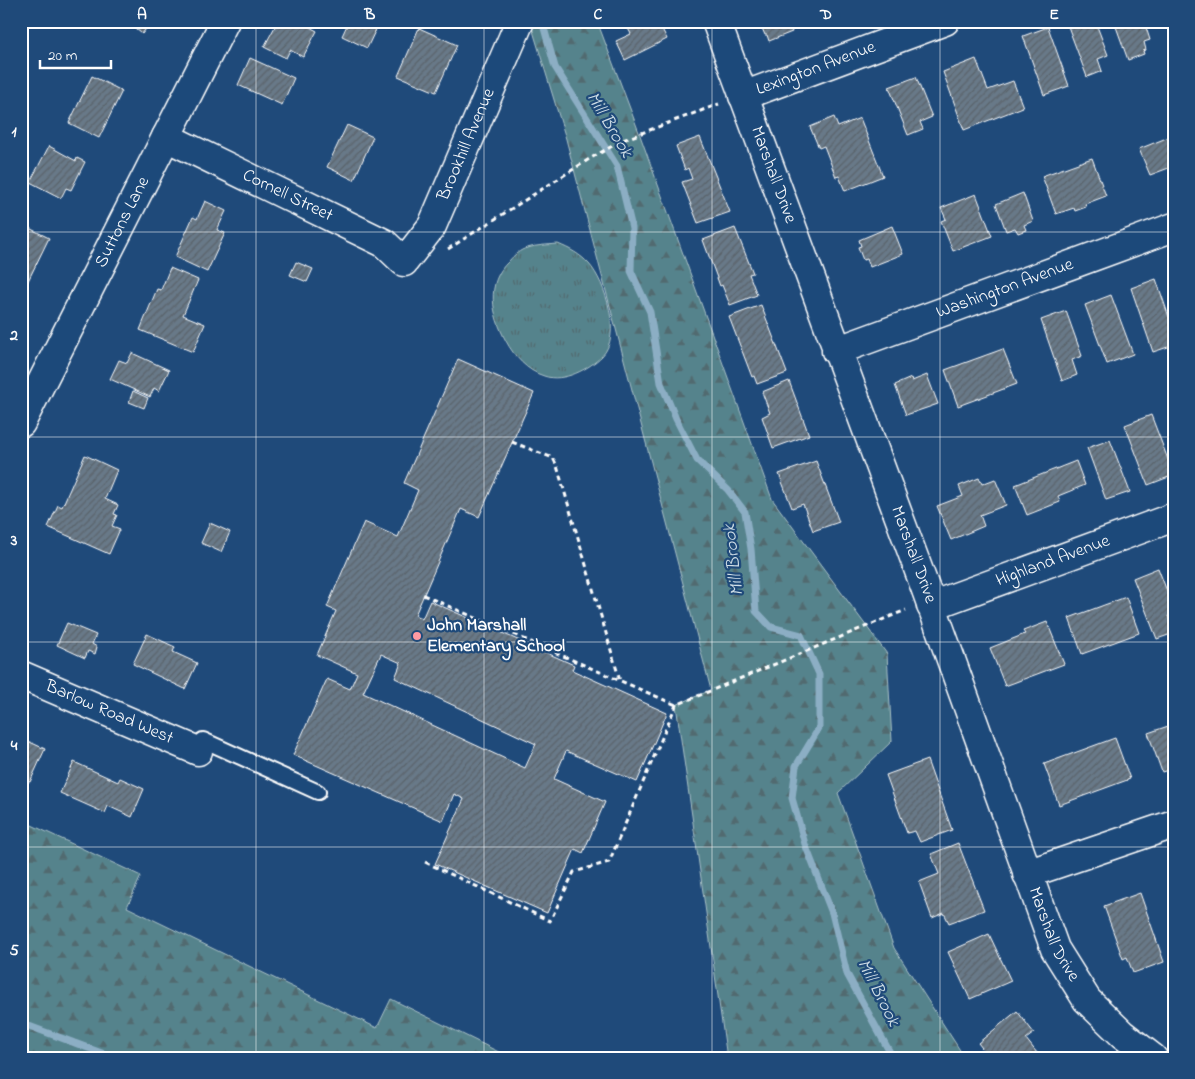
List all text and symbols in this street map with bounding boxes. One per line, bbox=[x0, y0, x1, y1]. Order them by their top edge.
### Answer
text: A bbox=[137, 3, 147, 27]
text: B bbox=[364, 3, 376, 27]
text: C bbox=[594, 3, 603, 27]
text: D bbox=[819, 3, 832, 27]
text: E bbox=[1049, 3, 1059, 27]
street label: Lexington Avenue bbox=[753, 34, 880, 103]
scale bar bbox=[40, 38, 111, 70]
text: 20 m bbox=[48, 45, 78, 67]
street label: Brookhill Avenue bbox=[431, 84, 503, 206]
water label: Mill Brook bbox=[579, 87, 640, 164]
text: 1 bbox=[11, 120, 17, 144]
street label: Marshall Drive bbox=[743, 123, 803, 228]
street label: Cornell Street bbox=[238, 163, 337, 229]
street label: Suttons Lane bbox=[89, 171, 157, 272]
street label: Washington Avenue bbox=[933, 252, 1078, 326]
text: 2 bbox=[9, 324, 18, 348]
street label: Marshall Drive bbox=[883, 502, 943, 608]
water label: Mill Brook bbox=[716, 522, 752, 598]
street label: Highland Avenue bbox=[992, 528, 1115, 594]
text: 3 bbox=[10, 529, 18, 553]
place label: John Marshall Elementary School bbox=[427, 613, 565, 661]
marker: John Marshall Elementary School bbox=[411, 630, 423, 642]
street label: Barlow Road West bbox=[40, 673, 177, 752]
text: 4 bbox=[10, 734, 18, 758]
street label: Marshall Drive bbox=[1021, 883, 1086, 988]
text: 5 bbox=[9, 939, 19, 963]
water label: Mill Brook bbox=[850, 955, 907, 1032]

